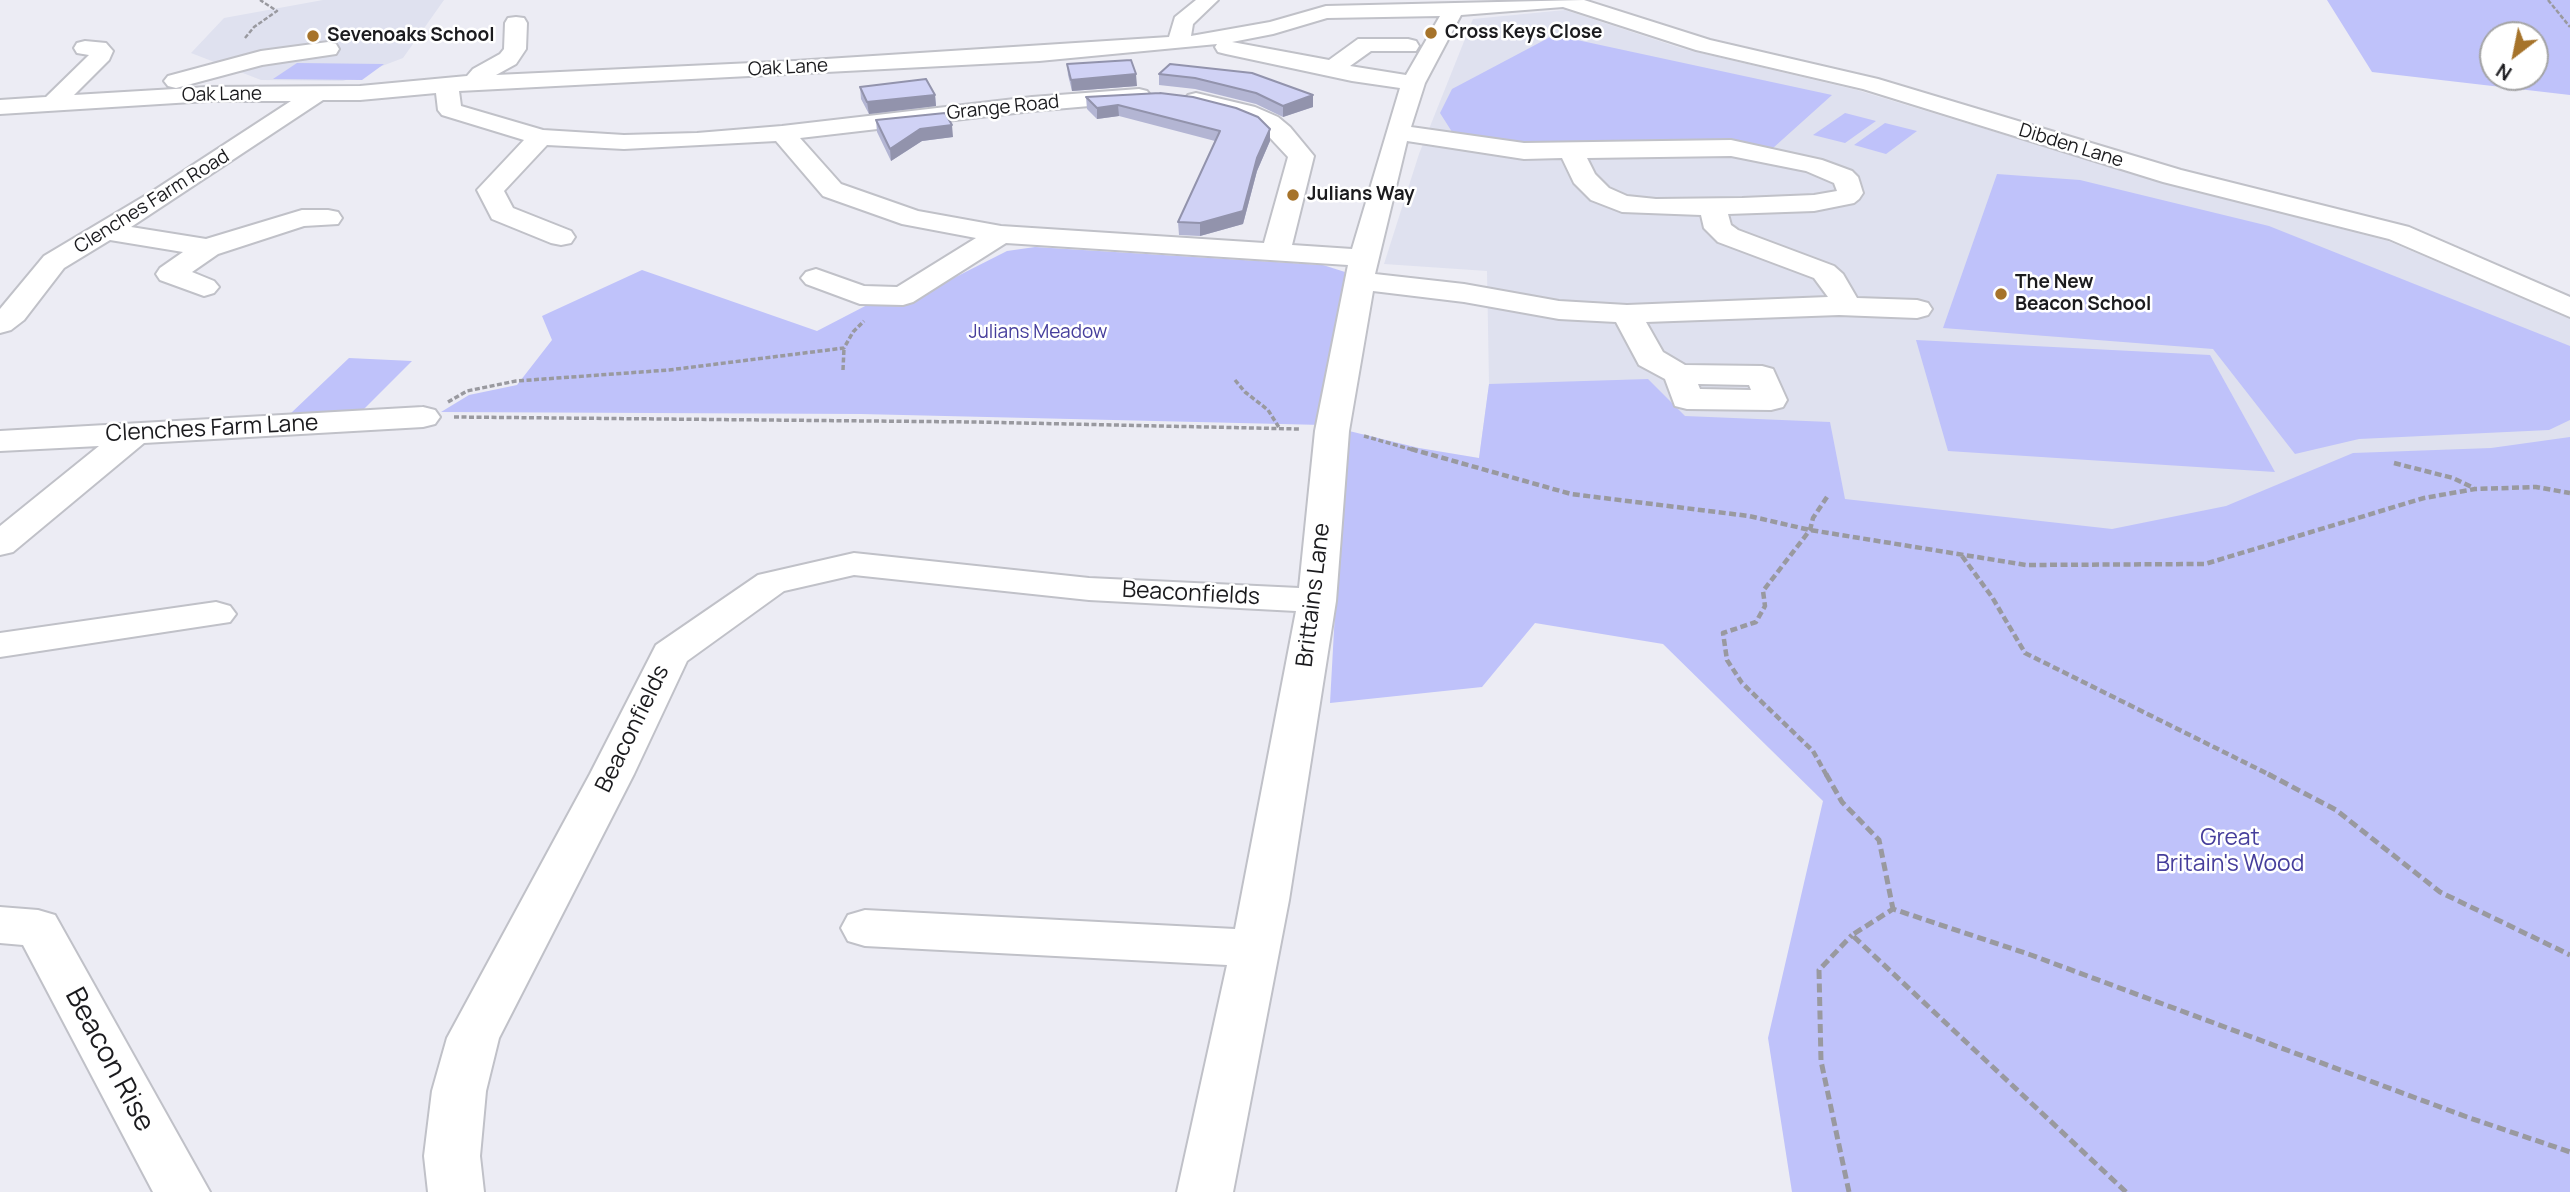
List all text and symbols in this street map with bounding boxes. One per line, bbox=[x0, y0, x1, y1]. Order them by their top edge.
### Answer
north arrow bbox=[2479, 21, 2549, 91]
place label: Cross Keys Close bbox=[1445, 22, 1602, 44]
place label: Sevenoaks School bbox=[327, 25, 494, 47]
marker: Cross Keys Close bbox=[1423, 25, 1439, 41]
marker: Sevenoaks School bbox=[305, 28, 321, 44]
street label: Oak Lane bbox=[747, 55, 829, 81]
text: N bbox=[2491, 57, 2517, 87]
street label: Oak Lane bbox=[182, 83, 262, 107]
street label: Grange Road bbox=[946, 91, 1060, 125]
street label: Dibden Lane bbox=[2016, 119, 2126, 173]
street label: Clenches Farm Road bbox=[70, 145, 234, 259]
place label: Julians Way bbox=[1307, 184, 1415, 206]
marker: Julians Way bbox=[1285, 187, 1301, 203]
place label: The New Beacon School bbox=[2015, 272, 2151, 316]
marker: The New Beacon School bbox=[1993, 286, 2009, 302]
park label: Julians Meadow bbox=[969, 322, 1107, 344]
street label: Clenches Farm Lane bbox=[105, 410, 319, 448]
street label: Brittains Lane bbox=[1291, 521, 1337, 669]
street label: Beaconfields bbox=[1121, 577, 1261, 611]
street label: Beaconfields bbox=[590, 661, 676, 797]
park label: Great Britain's Wood bbox=[2156, 825, 2304, 879]
street label: Beacon Rise bbox=[57, 982, 161, 1138]

